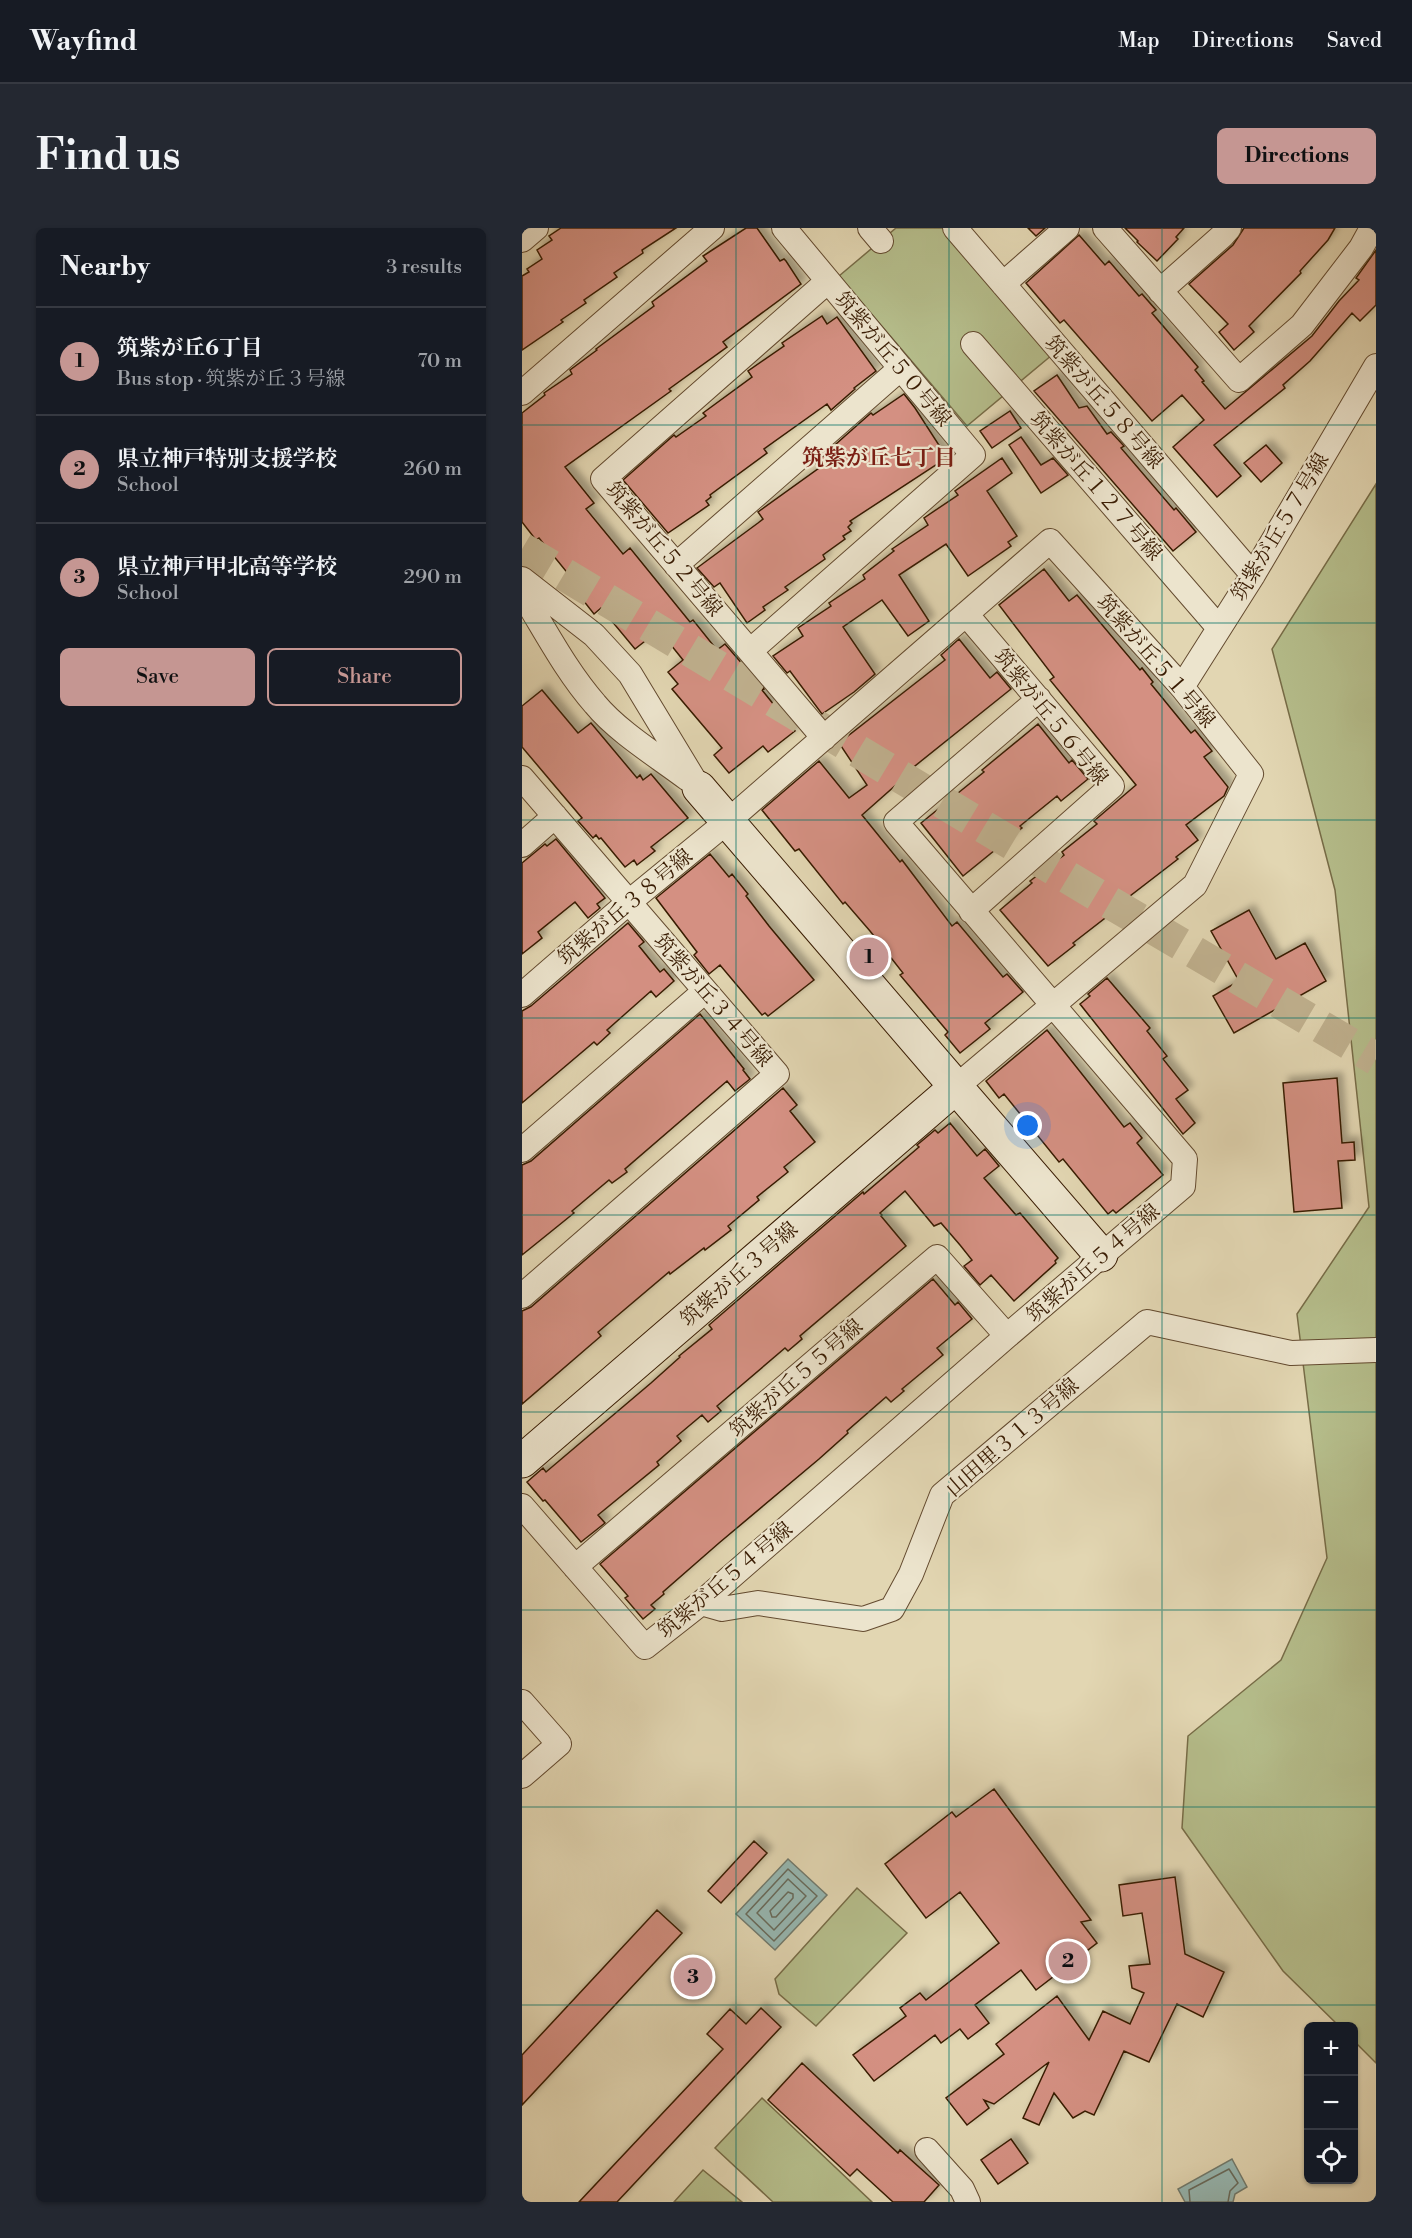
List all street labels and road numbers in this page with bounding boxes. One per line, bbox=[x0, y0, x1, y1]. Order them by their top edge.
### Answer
street label: 筑紫が丘５０号線 bbox=[828, 287, 956, 432]
street label: 筑紫が丘５８号線 bbox=[1038, 331, 1168, 475]
street label: 筑紫が丘１２７号線 bbox=[1023, 407, 1167, 567]
street label: 筑紫が丘５７号線 bbox=[1226, 449, 1335, 606]
street label: 筑紫が丘５２号線 bbox=[599, 477, 727, 622]
street label: 筑紫が丘５１号線 bbox=[1090, 590, 1220, 734]
street label: 筑紫が丘５６号線 bbox=[987, 644, 1113, 791]
street label: 筑紫が丘３８号線 bbox=[553, 844, 698, 972]
street label: 筑紫が丘３４号線 bbox=[647, 929, 777, 1073]
street label: 筑紫が丘５４号線 bbox=[1022, 1199, 1166, 1329]
street label: 筑紫が丘３号線 bbox=[676, 1217, 804, 1333]
street label: 筑紫が丘５５号線 bbox=[725, 1314, 869, 1444]
street label: 山田里３１３号線 bbox=[941, 1373, 1085, 1503]
street label: 筑紫が丘５４号線 bbox=[653, 1517, 798, 1645]

